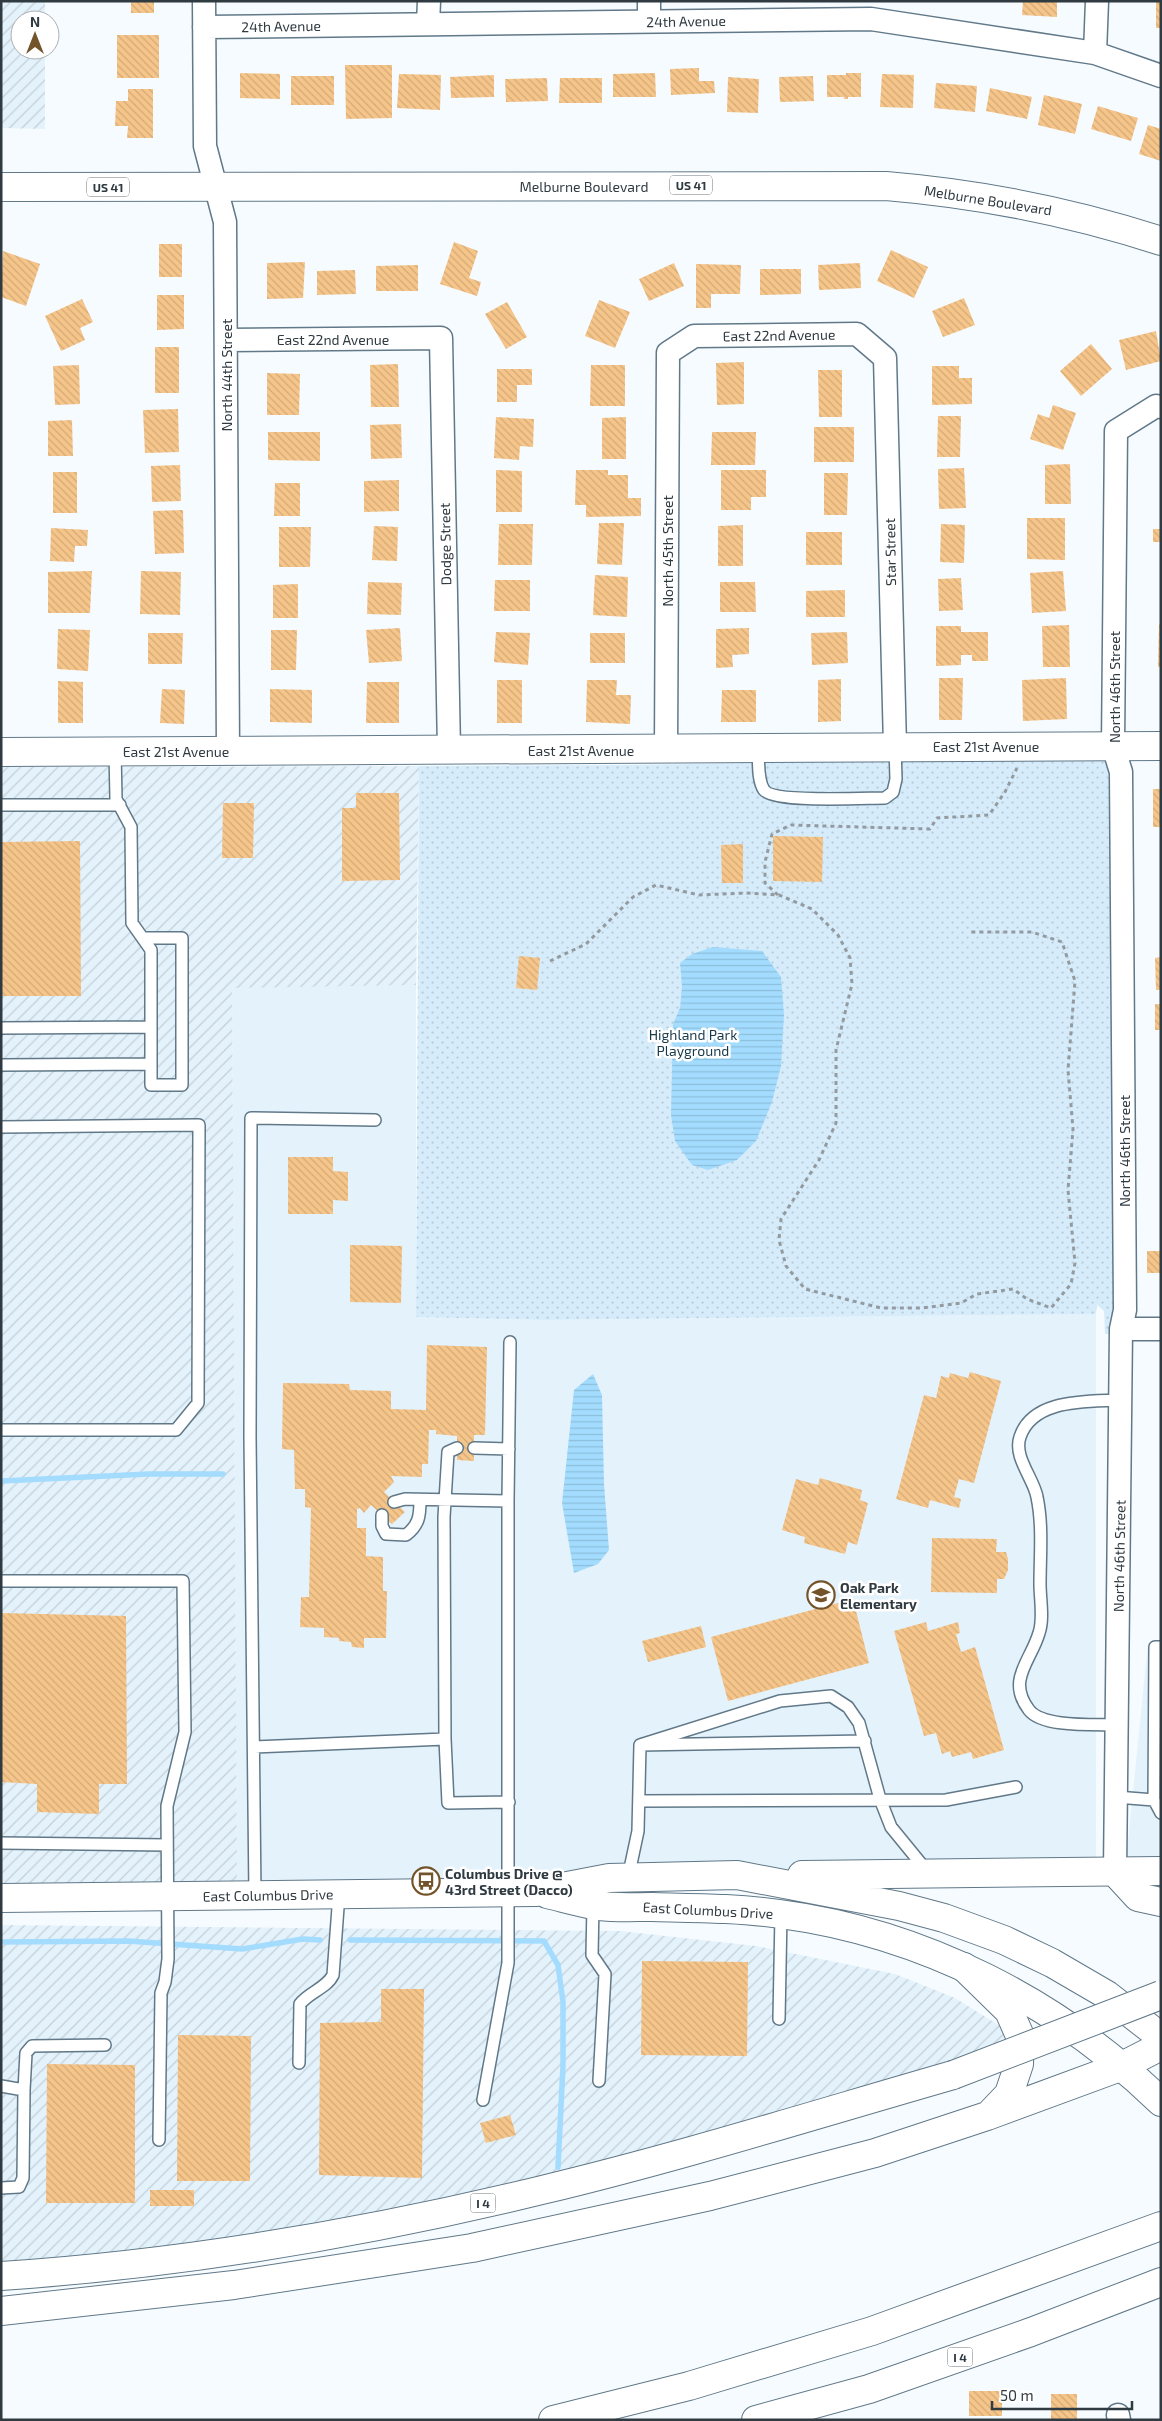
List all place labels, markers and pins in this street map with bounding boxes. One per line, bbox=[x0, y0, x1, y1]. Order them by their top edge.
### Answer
place label: Oak Park Elementary bbox=[840, 1579, 917, 1612]
school or university icon: Oak Park Elementary bbox=[806, 1580, 836, 1610]
place label: Columbus Drive @ 43rd Street (Dacco) bbox=[445, 1865, 573, 1898]
bus stop icon: Columbus Drive @ 43rd Street (Dacco) bbox=[411, 1866, 441, 1896]

